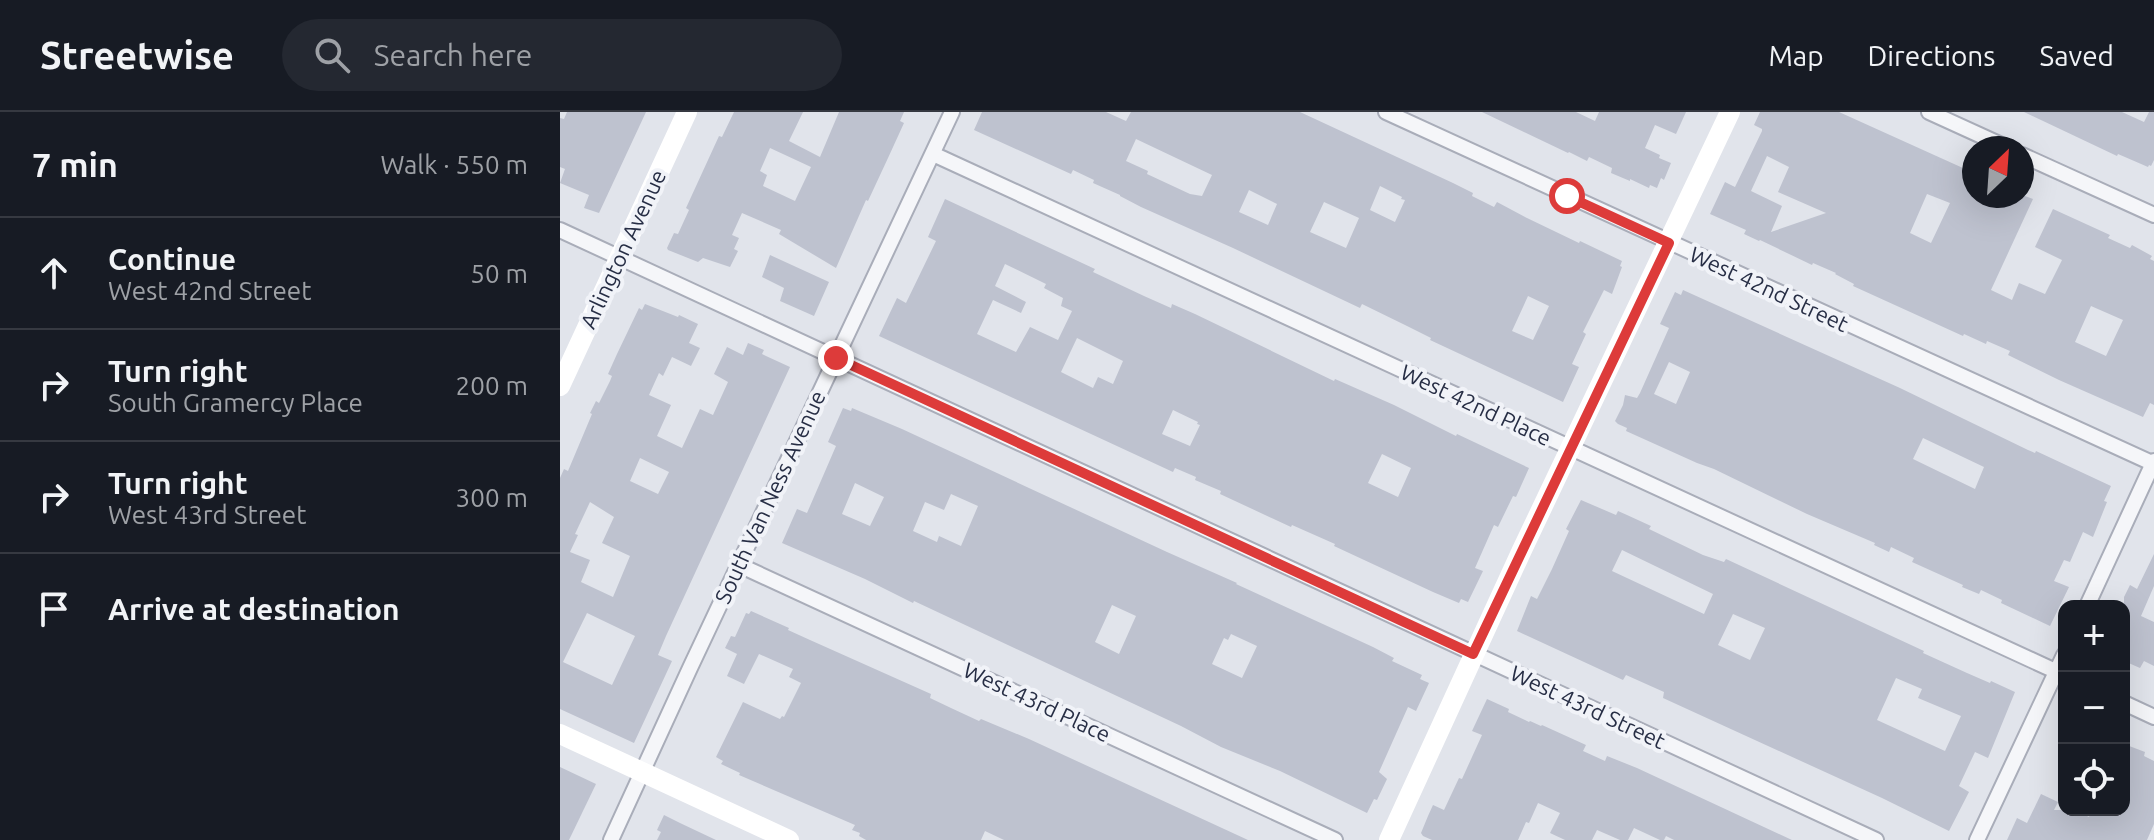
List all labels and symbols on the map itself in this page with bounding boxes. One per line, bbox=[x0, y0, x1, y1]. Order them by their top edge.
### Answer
north arrow bbox=[1962, 136, 2034, 208]
street label: Arlington Avenue bbox=[575, 165, 670, 332]
route start bbox=[1549, 178, 1585, 214]
street label: West 42nd Street bbox=[1686, 241, 1853, 336]
route end bbox=[818, 340, 854, 376]
street label: West 42nd Place bbox=[1397, 359, 1555, 450]
street label: South Van Ness Avenue bbox=[709, 386, 830, 607]
street label: West 43rd Place bbox=[960, 657, 1115, 746]
street label: West 43rd Street bbox=[1507, 660, 1670, 753]

